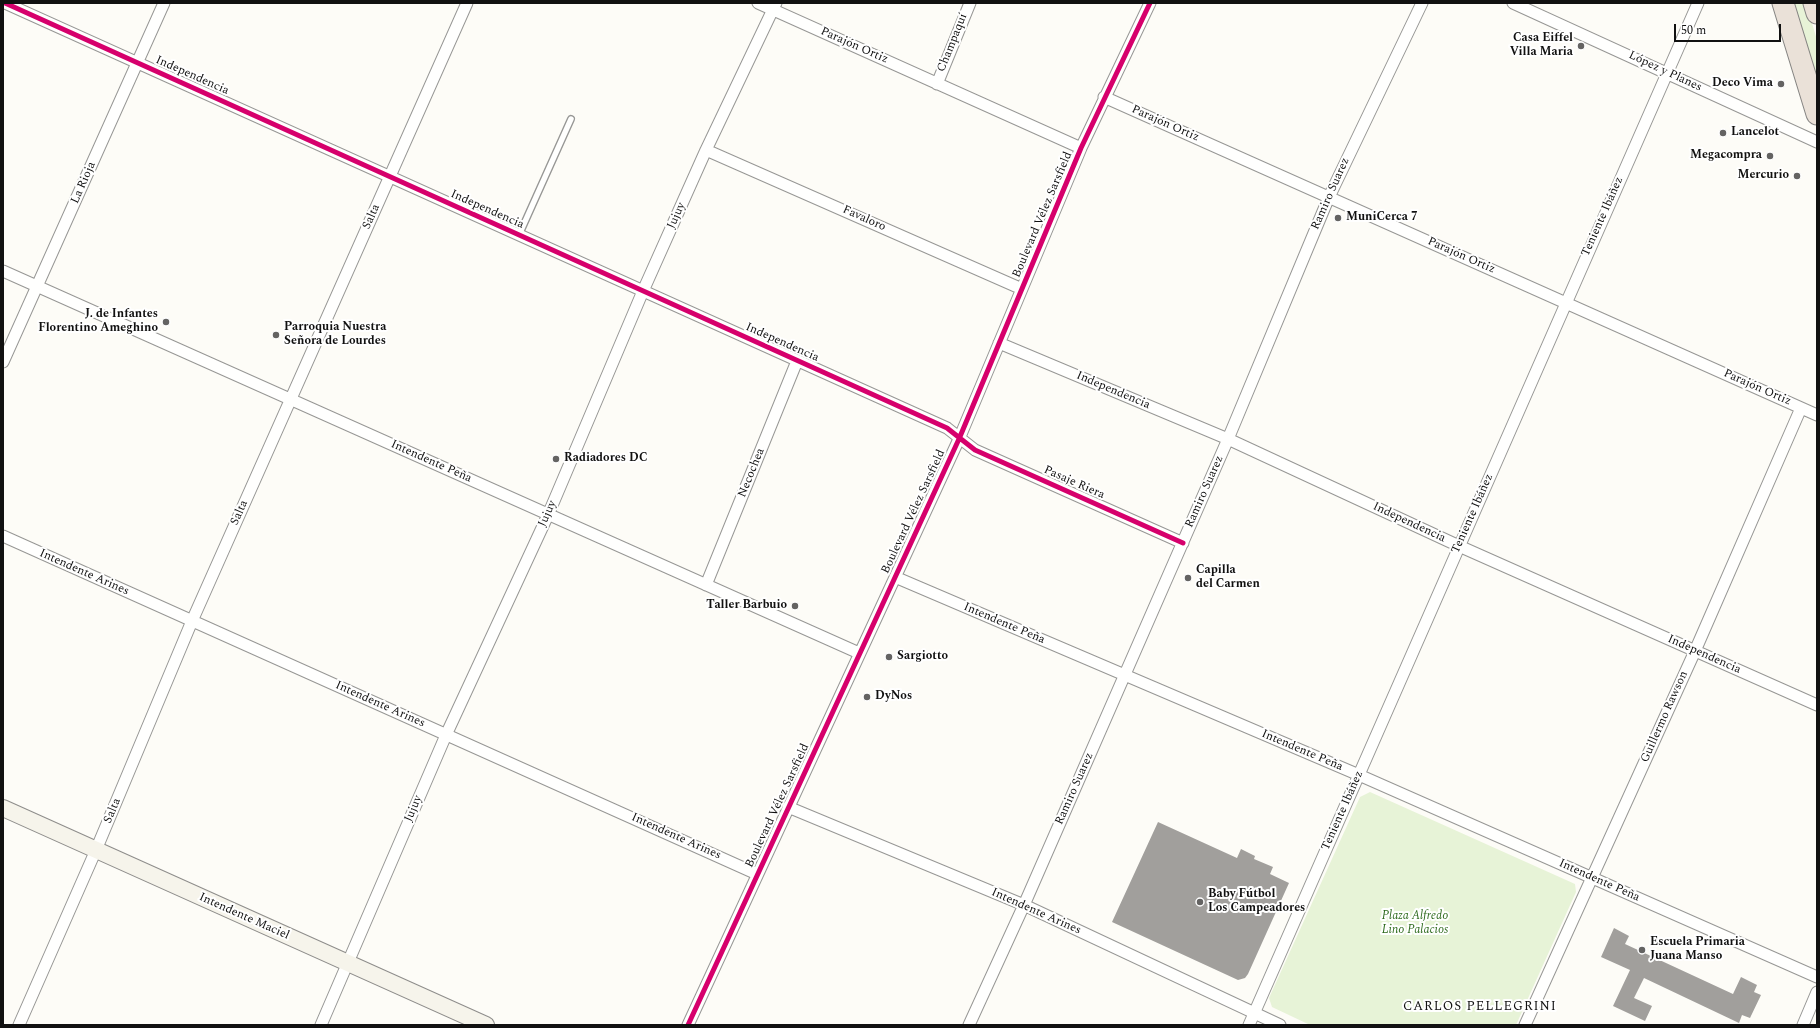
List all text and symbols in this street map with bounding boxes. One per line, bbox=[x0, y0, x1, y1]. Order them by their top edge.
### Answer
street label: Champaquí bbox=[935, 12, 971, 74]
scale bar bbox=[1676, 16, 1783, 42]
text: 50 m bbox=[1681, 21, 1706, 40]
street label: Parajón Ortiz bbox=[818, 25, 890, 67]
place label: Casa Eiffel Villa Maria bbox=[1510, 32, 1573, 60]
marker: Casa Eiffel Villa Maria bbox=[1576, 41, 1586, 51]
street label: López y Planes bbox=[1626, 49, 1704, 95]
street label: Independencia bbox=[153, 53, 231, 99]
place label: Deco Vima bbox=[1712, 77, 1773, 91]
marker: Deco Vima bbox=[1776, 79, 1786, 89]
street label: Parajón Ortiz bbox=[1129, 103, 1201, 145]
place label: Lancelot bbox=[1731, 126, 1779, 140]
marker: Lancelot bbox=[1718, 128, 1728, 138]
place label: Megacompra bbox=[1690, 149, 1762, 163]
street label: Boulevard Vélez Sarsfield bbox=[1010, 150, 1076, 280]
marker: Megacompra bbox=[1765, 151, 1775, 161]
street label: Ramiro Suarez bbox=[1309, 156, 1353, 232]
street label: La Rioja bbox=[68, 160, 100, 206]
place label: Mercurio bbox=[1737, 169, 1789, 183]
marker: Mercurio bbox=[1792, 171, 1802, 181]
street label: Teniente Ibáñez bbox=[1579, 175, 1627, 259]
street label: Independencia bbox=[448, 187, 526, 233]
street label: Jujuy bbox=[665, 200, 689, 232]
street label: Salta bbox=[360, 202, 384, 232]
street label: Favaloro bbox=[840, 203, 888, 235]
place label: MuniCerca 7 bbox=[1346, 211, 1418, 225]
marker: MuniCerca 7 bbox=[1333, 213, 1343, 223]
street label: Parajón Ortiz bbox=[1425, 235, 1497, 277]
place label: J. de Infantes Florentino Ameghino bbox=[38, 308, 158, 336]
marker: J. de Infantes Florentino Ameghino bbox=[161, 317, 171, 327]
street label: Independencia bbox=[743, 320, 821, 366]
place label: Parroquia Nuestra Señora de Lourdes bbox=[284, 321, 386, 349]
marker: Parroquia Nuestra Señora de Lourdes bbox=[271, 330, 281, 340]
street label: Parajón Ortiz bbox=[1721, 367, 1793, 409]
street label: Independencia bbox=[1074, 369, 1152, 413]
street label: Intendente Peña bbox=[388, 438, 474, 486]
street label: Necochea bbox=[736, 446, 768, 500]
street label: Boulevard Vélez Sarsfield bbox=[879, 448, 949, 576]
place label: Radiadores DC bbox=[564, 452, 647, 466]
marker: Radiadores DC bbox=[551, 454, 561, 464]
street label: Ramiro Suarez bbox=[1183, 454, 1227, 530]
street label: Pasaje Riera bbox=[1041, 463, 1107, 503]
street label: Teniente Ibáñez bbox=[1449, 472, 1497, 556]
street label: Salta bbox=[228, 498, 252, 528]
street label: Jujuy bbox=[536, 498, 560, 530]
street label: Independencia bbox=[1370, 500, 1448, 546]
street label: Intendente Arines bbox=[37, 547, 131, 599]
place label: Capilla del Carmen bbox=[1196, 564, 1260, 592]
marker: Capilla del Carmen bbox=[1183, 573, 1193, 583]
place label: Taller Barbuio bbox=[706, 599, 787, 613]
street label: Intendente Peña bbox=[961, 600, 1047, 648]
marker: Taller Barbuio bbox=[790, 601, 800, 611]
street label: Independencia bbox=[1665, 632, 1743, 678]
place label: Sargiotto bbox=[897, 650, 948, 664]
marker: Sargiotto bbox=[884, 652, 894, 662]
street label: Guillermo Rawson bbox=[1638, 669, 1692, 765]
street label: Intendente Arines bbox=[333, 679, 427, 731]
place label: DyNos bbox=[875, 690, 912, 704]
marker: DyNos bbox=[862, 692, 872, 702]
street label: Intendente Peña bbox=[1259, 727, 1345, 775]
street label: Boulevard Vélez Sarsfield bbox=[743, 742, 813, 870]
street label: Ramiro Suarez bbox=[1053, 751, 1097, 827]
street label: Teniente Ibáñez bbox=[1319, 769, 1367, 853]
street label: Jujuy bbox=[402, 794, 426, 824]
street label: Salta bbox=[101, 796, 125, 826]
street label: Intendente Arines bbox=[629, 811, 723, 863]
street label: Intendente Peña bbox=[1556, 857, 1642, 905]
street label: Intendente Arines bbox=[989, 886, 1083, 938]
place label: Baby Fútbol Los Campeadores bbox=[1208, 888, 1305, 916]
street label: Intendente Maciel bbox=[197, 891, 291, 943]
marker: Baby Fútbol Los Campeadores bbox=[1195, 897, 1205, 907]
park label: Plaza Alfredo Lino Palacios bbox=[1382, 910, 1448, 938]
place label: Escuela Primaria Juana Manso bbox=[1650, 936, 1745, 964]
marker: Escuela Primaria Juana Manso bbox=[1637, 945, 1647, 955]
district label: CARLOS PELLEGRINI bbox=[1403, 999, 1557, 1015]

